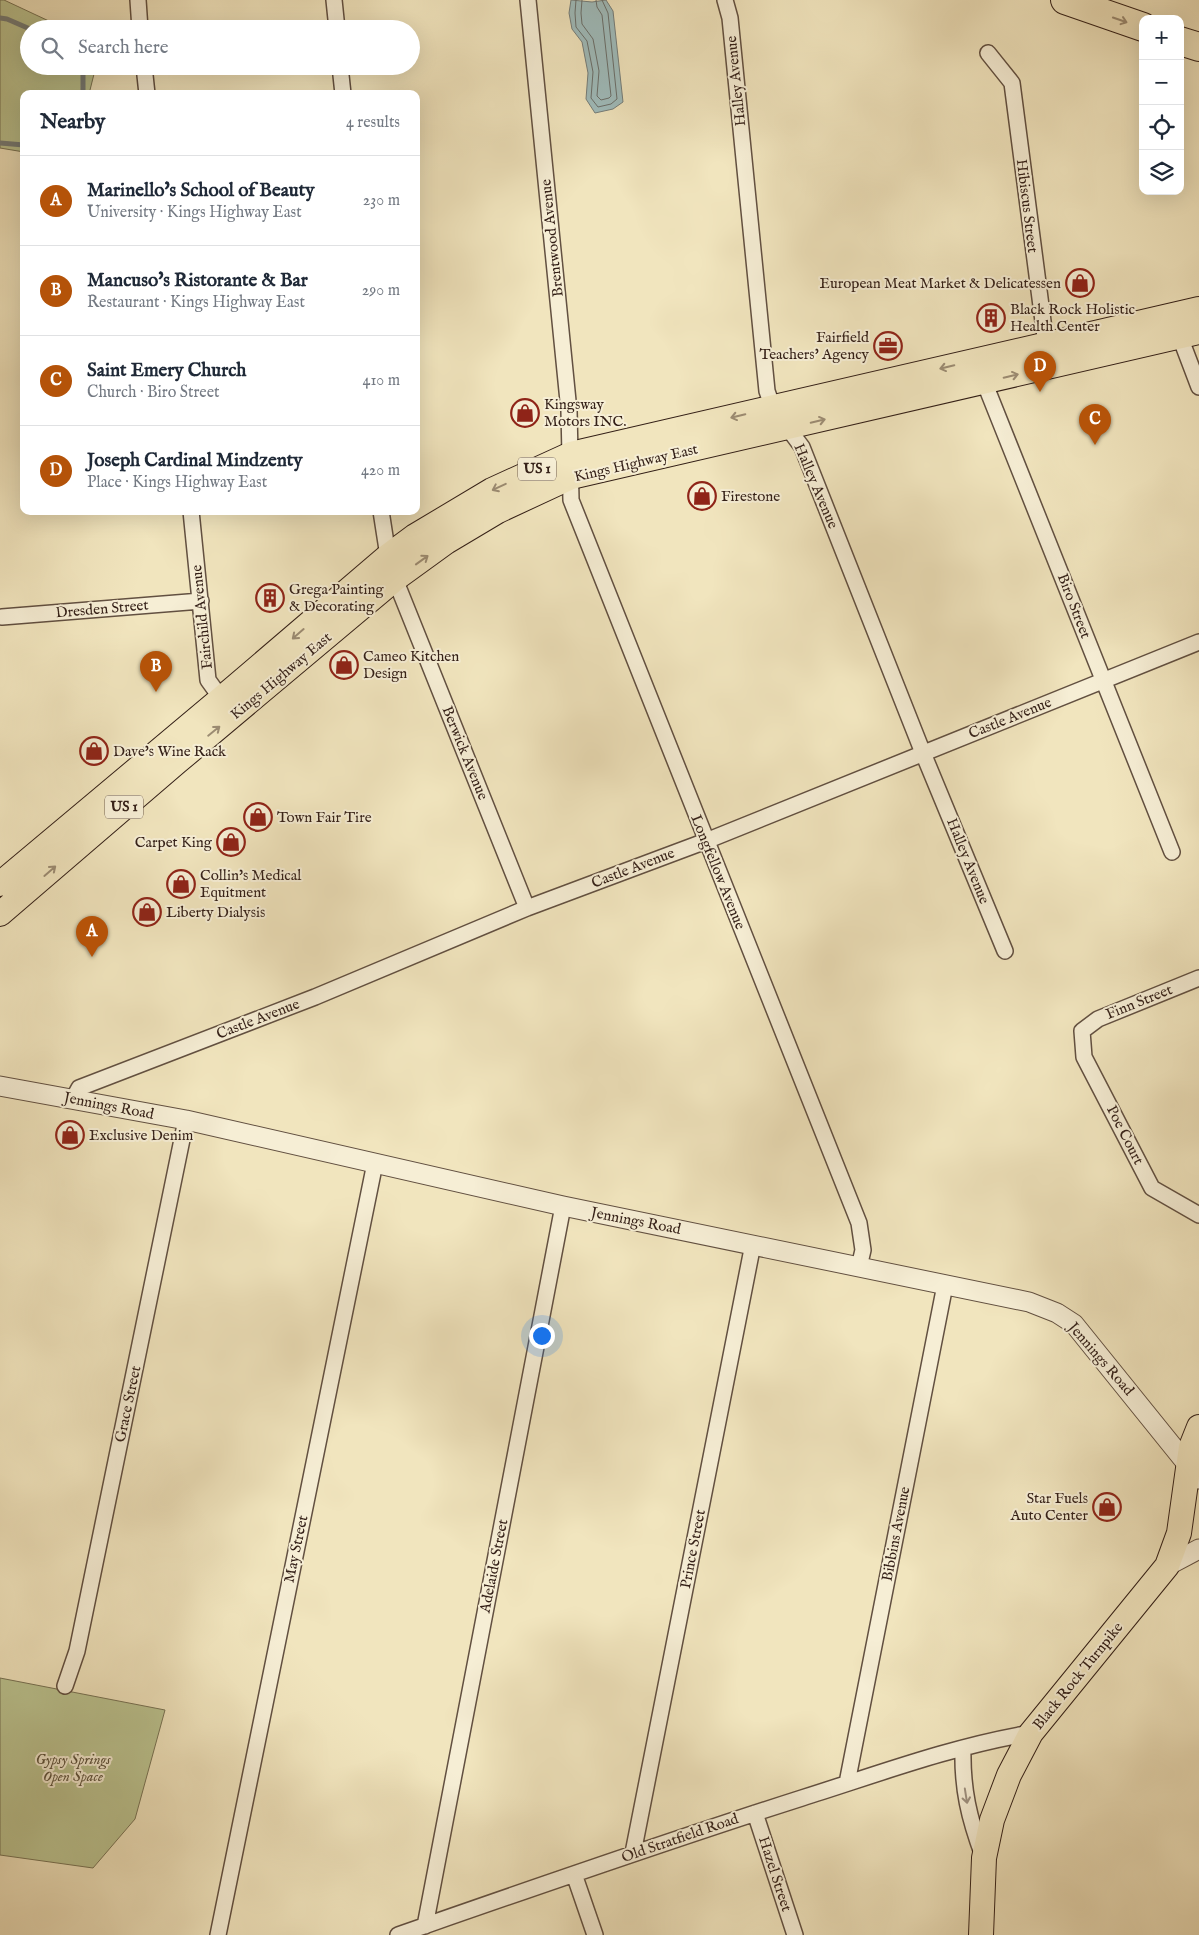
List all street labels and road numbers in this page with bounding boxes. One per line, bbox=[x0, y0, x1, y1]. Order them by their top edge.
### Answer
street label: Halley Avenue bbox=[722, 35, 750, 127]
street label: Hibiscus Street bbox=[1012, 158, 1042, 254]
street label: Brentwood Avenue bbox=[536, 178, 568, 298]
street label: Kings Highway East bbox=[572, 440, 700, 486]
street label: Halley Avenue bbox=[789, 440, 843, 532]
road number: US 1 bbox=[518, 458, 556, 480]
street label: Fairchild Avenue bbox=[187, 564, 217, 670]
street label: Biro Street bbox=[1053, 571, 1095, 641]
street label: Dresden Street bbox=[55, 595, 149, 623]
street label: Kings Highway East bbox=[226, 628, 336, 724]
street label: Castle Avenue bbox=[966, 693, 1054, 743]
street label: Berwick Avenue bbox=[438, 703, 493, 803]
road number: US 1 bbox=[105, 796, 143, 819]
street label: Longfellow Avenue bbox=[686, 812, 750, 932]
street label: Halley Avenue bbox=[942, 815, 994, 907]
street label: Castle Avenue bbox=[589, 843, 677, 893]
street label: Finn Street bbox=[1103, 980, 1175, 1024]
street label: Castle Avenue bbox=[214, 994, 302, 1044]
street label: Jennings Road bbox=[60, 1088, 157, 1124]
street label: Poe Court bbox=[1102, 1102, 1148, 1168]
street label: Jennings Road bbox=[587, 1203, 684, 1239]
street label: Jennings Road bbox=[1063, 1317, 1139, 1400]
street label: Grace Street bbox=[111, 1364, 145, 1444]
street label: Bibbins Avenue bbox=[877, 1485, 915, 1583]
street label: Prince Street bbox=[676, 1508, 710, 1590]
street label: May Street bbox=[280, 1514, 312, 1584]
street label: Adelaide Street bbox=[475, 1518, 512, 1615]
street label: Black Rock Turnpike bbox=[1029, 1618, 1127, 1734]
street label: Old Stratfield Road bbox=[619, 1809, 742, 1867]
street label: Hazel Street bbox=[754, 1834, 796, 1914]

